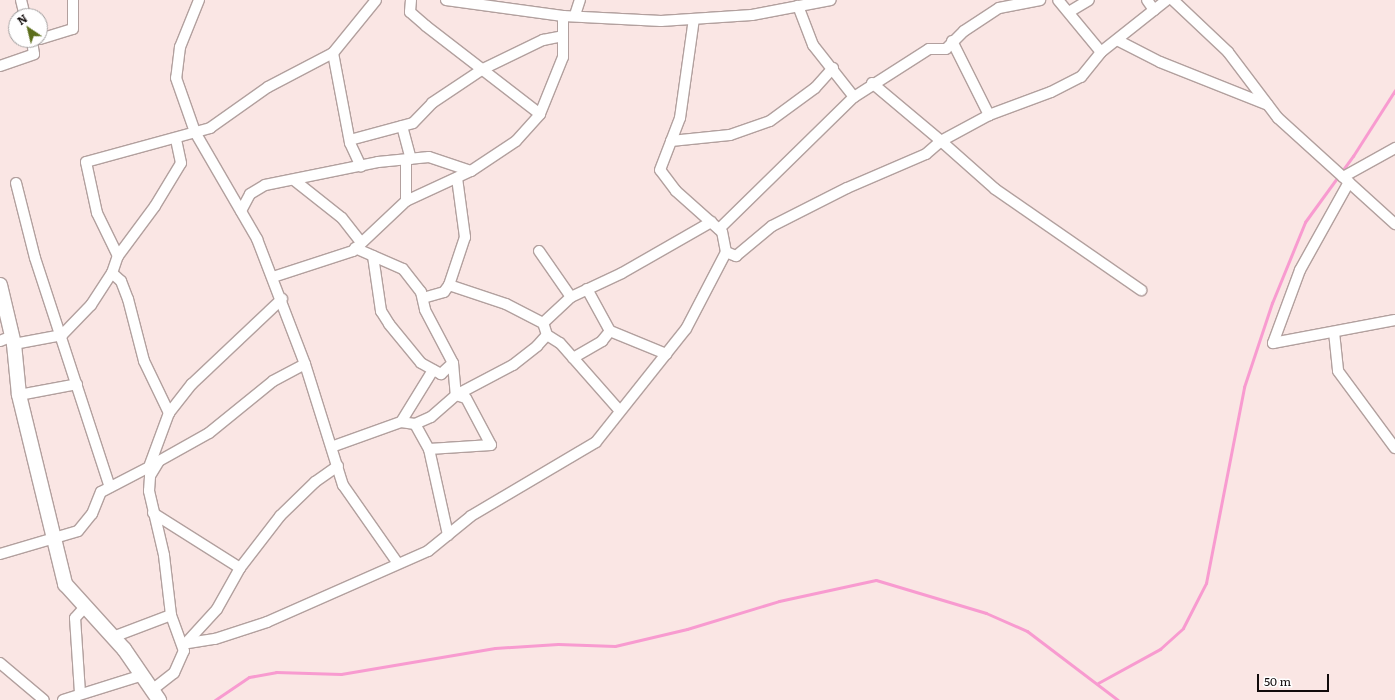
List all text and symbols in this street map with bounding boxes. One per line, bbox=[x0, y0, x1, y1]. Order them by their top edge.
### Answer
north arrow bbox=[8, 8, 48, 48]
text: N bbox=[13, 10, 30, 28]
scale bar bbox=[1259, 666, 1331, 692]
text: 50 m bbox=[1264, 672, 1291, 690]

